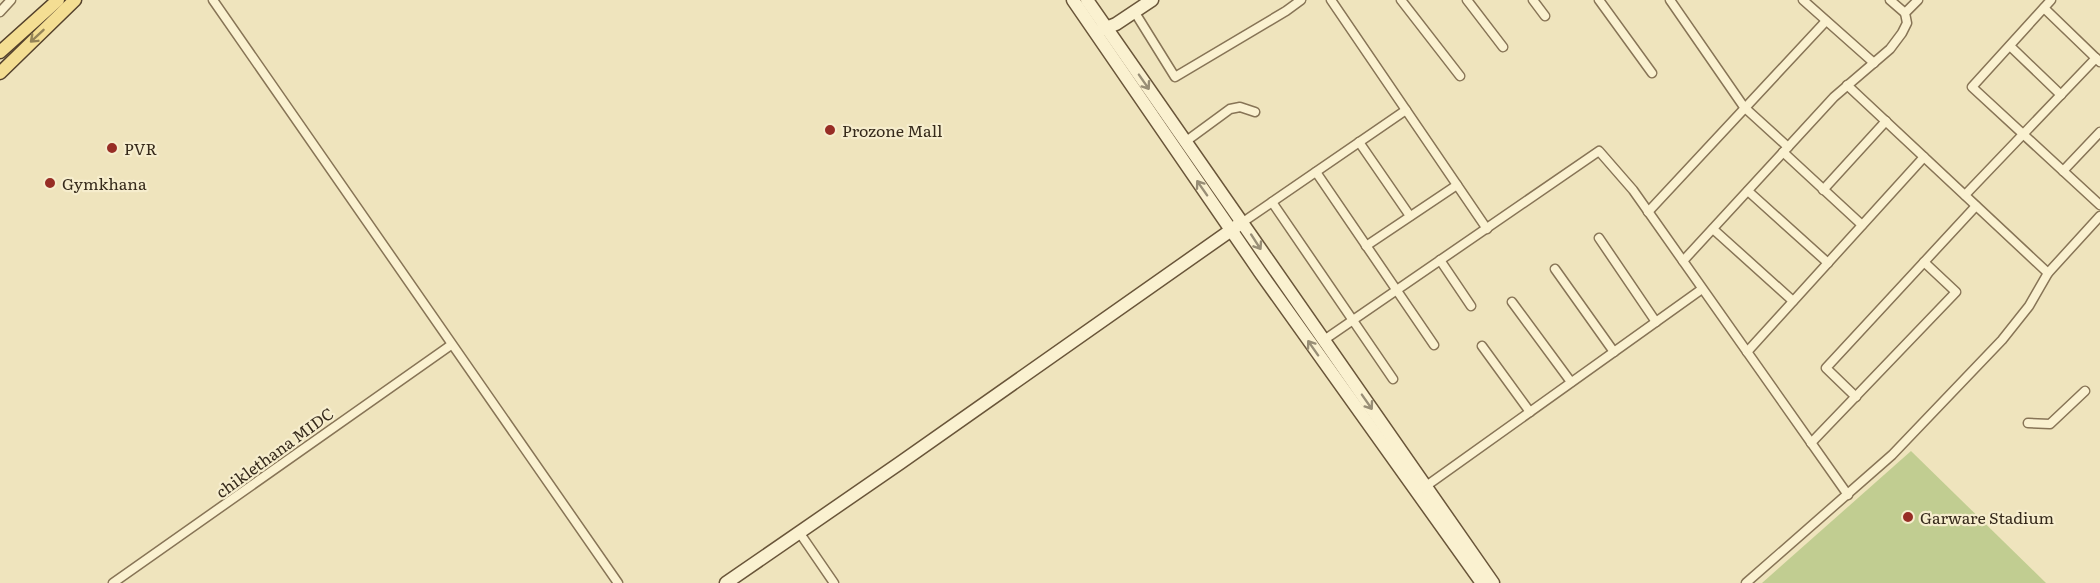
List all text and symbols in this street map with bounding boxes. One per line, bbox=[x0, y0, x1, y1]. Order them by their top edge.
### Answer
one-way arrow bbox=[30, 29, 45, 43]
one-way arrow bbox=[1138, 73, 1150, 90]
place label: Prozone Mall bbox=[842, 118, 942, 142]
marker: Prozone Mall bbox=[823, 123, 837, 137]
place label: PVR bbox=[124, 136, 157, 160]
marker: PVR bbox=[105, 141, 119, 155]
place label: Gymkhana bbox=[62, 171, 147, 195]
marker: Gymkhana bbox=[43, 176, 57, 190]
one-way arrow bbox=[1196, 180, 1208, 196]
one-way arrow bbox=[1250, 233, 1262, 250]
one-way arrow bbox=[1307, 340, 1319, 356]
one-way arrow bbox=[1361, 393, 1373, 410]
street label: chiklethana MIDC bbox=[210, 401, 338, 503]
place label: Garware Stadium bbox=[1920, 505, 2055, 529]
marker: Garware Stadium bbox=[1901, 510, 1915, 524]

